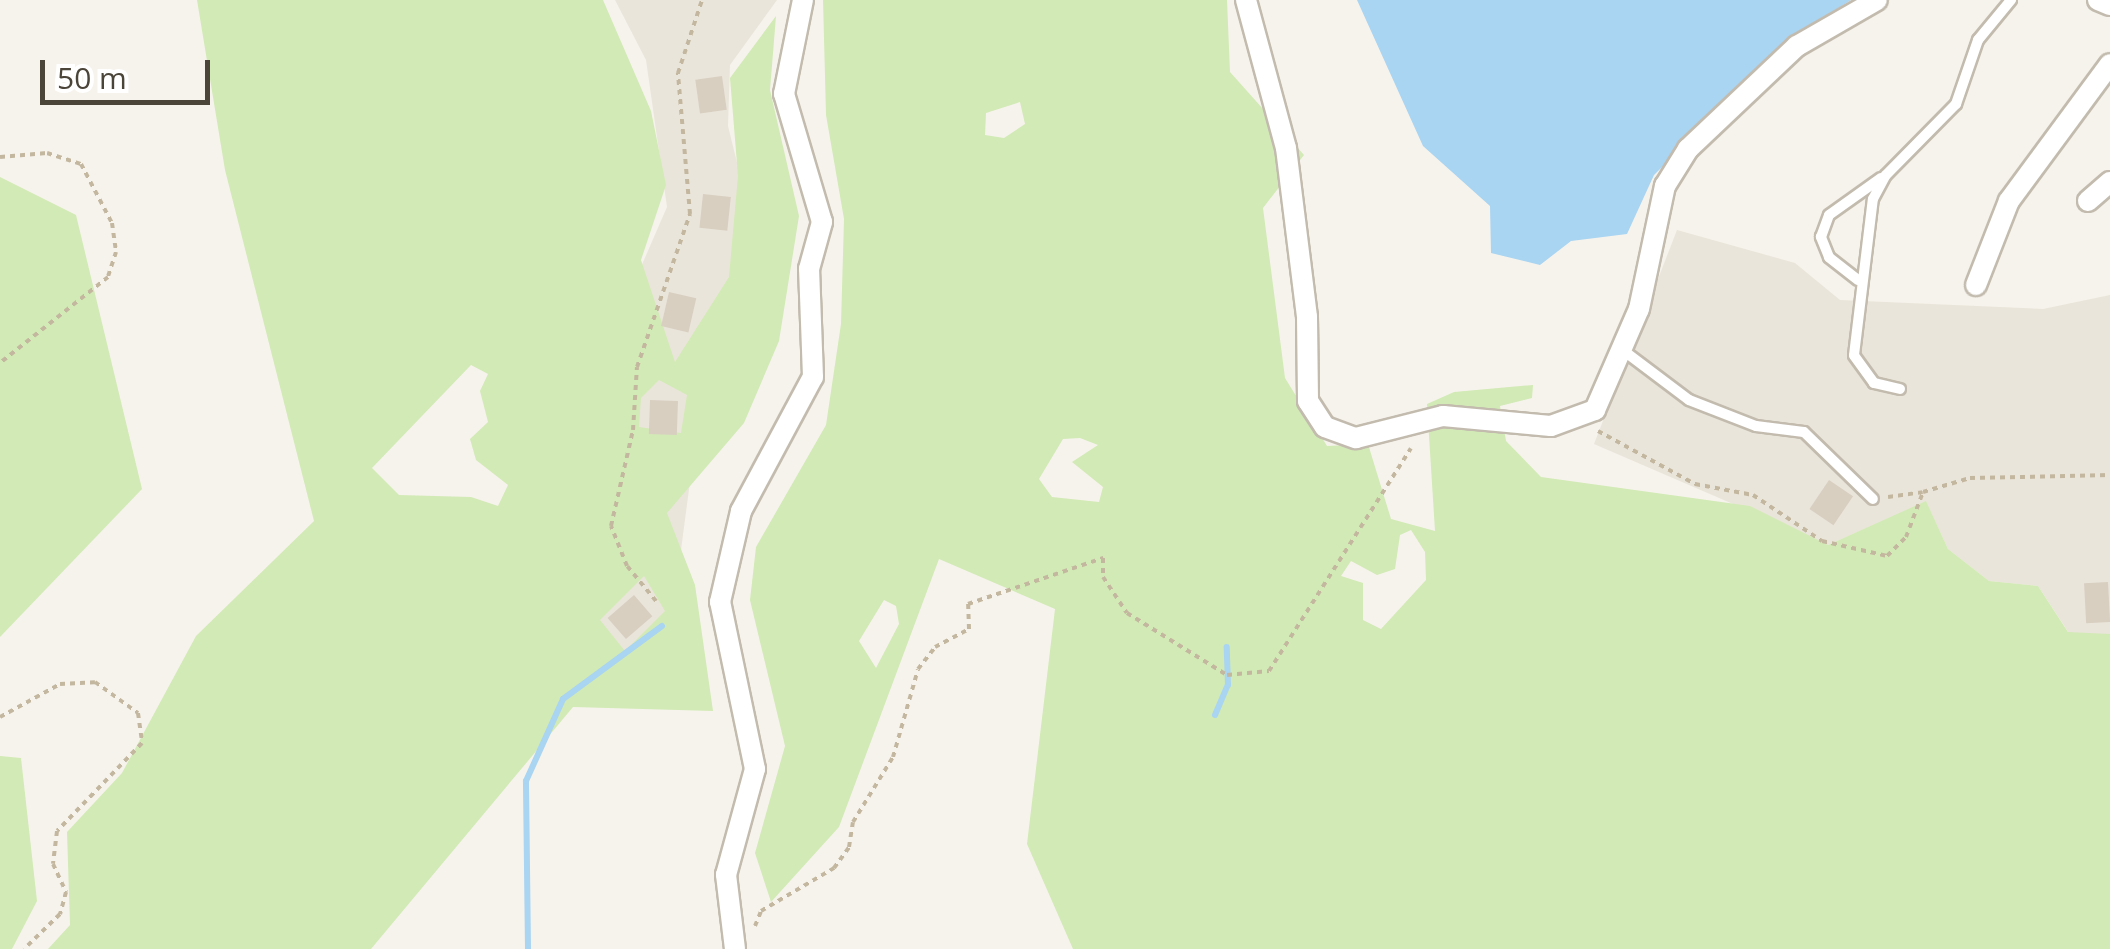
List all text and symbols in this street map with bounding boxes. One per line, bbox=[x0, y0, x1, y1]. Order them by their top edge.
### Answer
scale bar bbox=[45, 40, 215, 102]
text: 50 m bbox=[57, 57, 127, 98]

